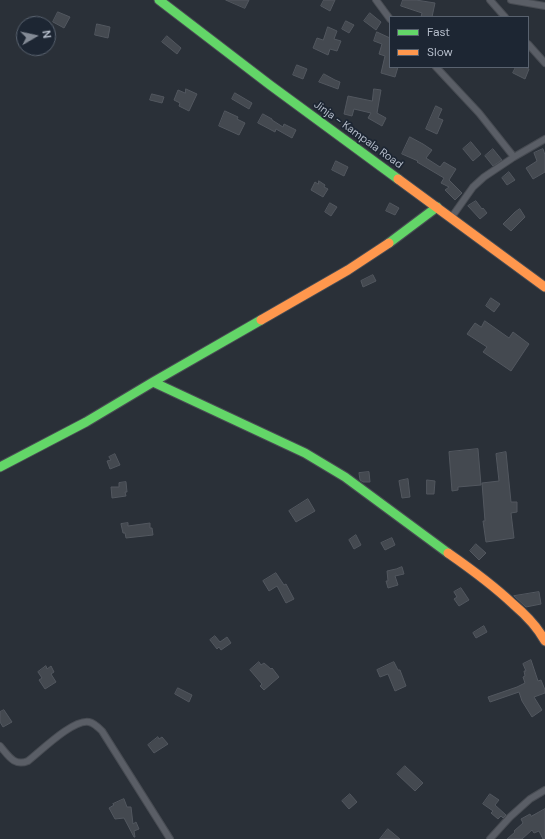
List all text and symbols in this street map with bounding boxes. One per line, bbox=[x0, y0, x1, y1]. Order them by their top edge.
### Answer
north arrow bbox=[16, 16, 56, 56]
legend bbox=[389, 16, 529, 68]
text: Fast bbox=[427, 24, 450, 40]
text: N bbox=[39, 29, 54, 39]
text: Slow bbox=[427, 44, 453, 60]
street label: Jinja - Kampala Road bbox=[311, 98, 405, 172]

